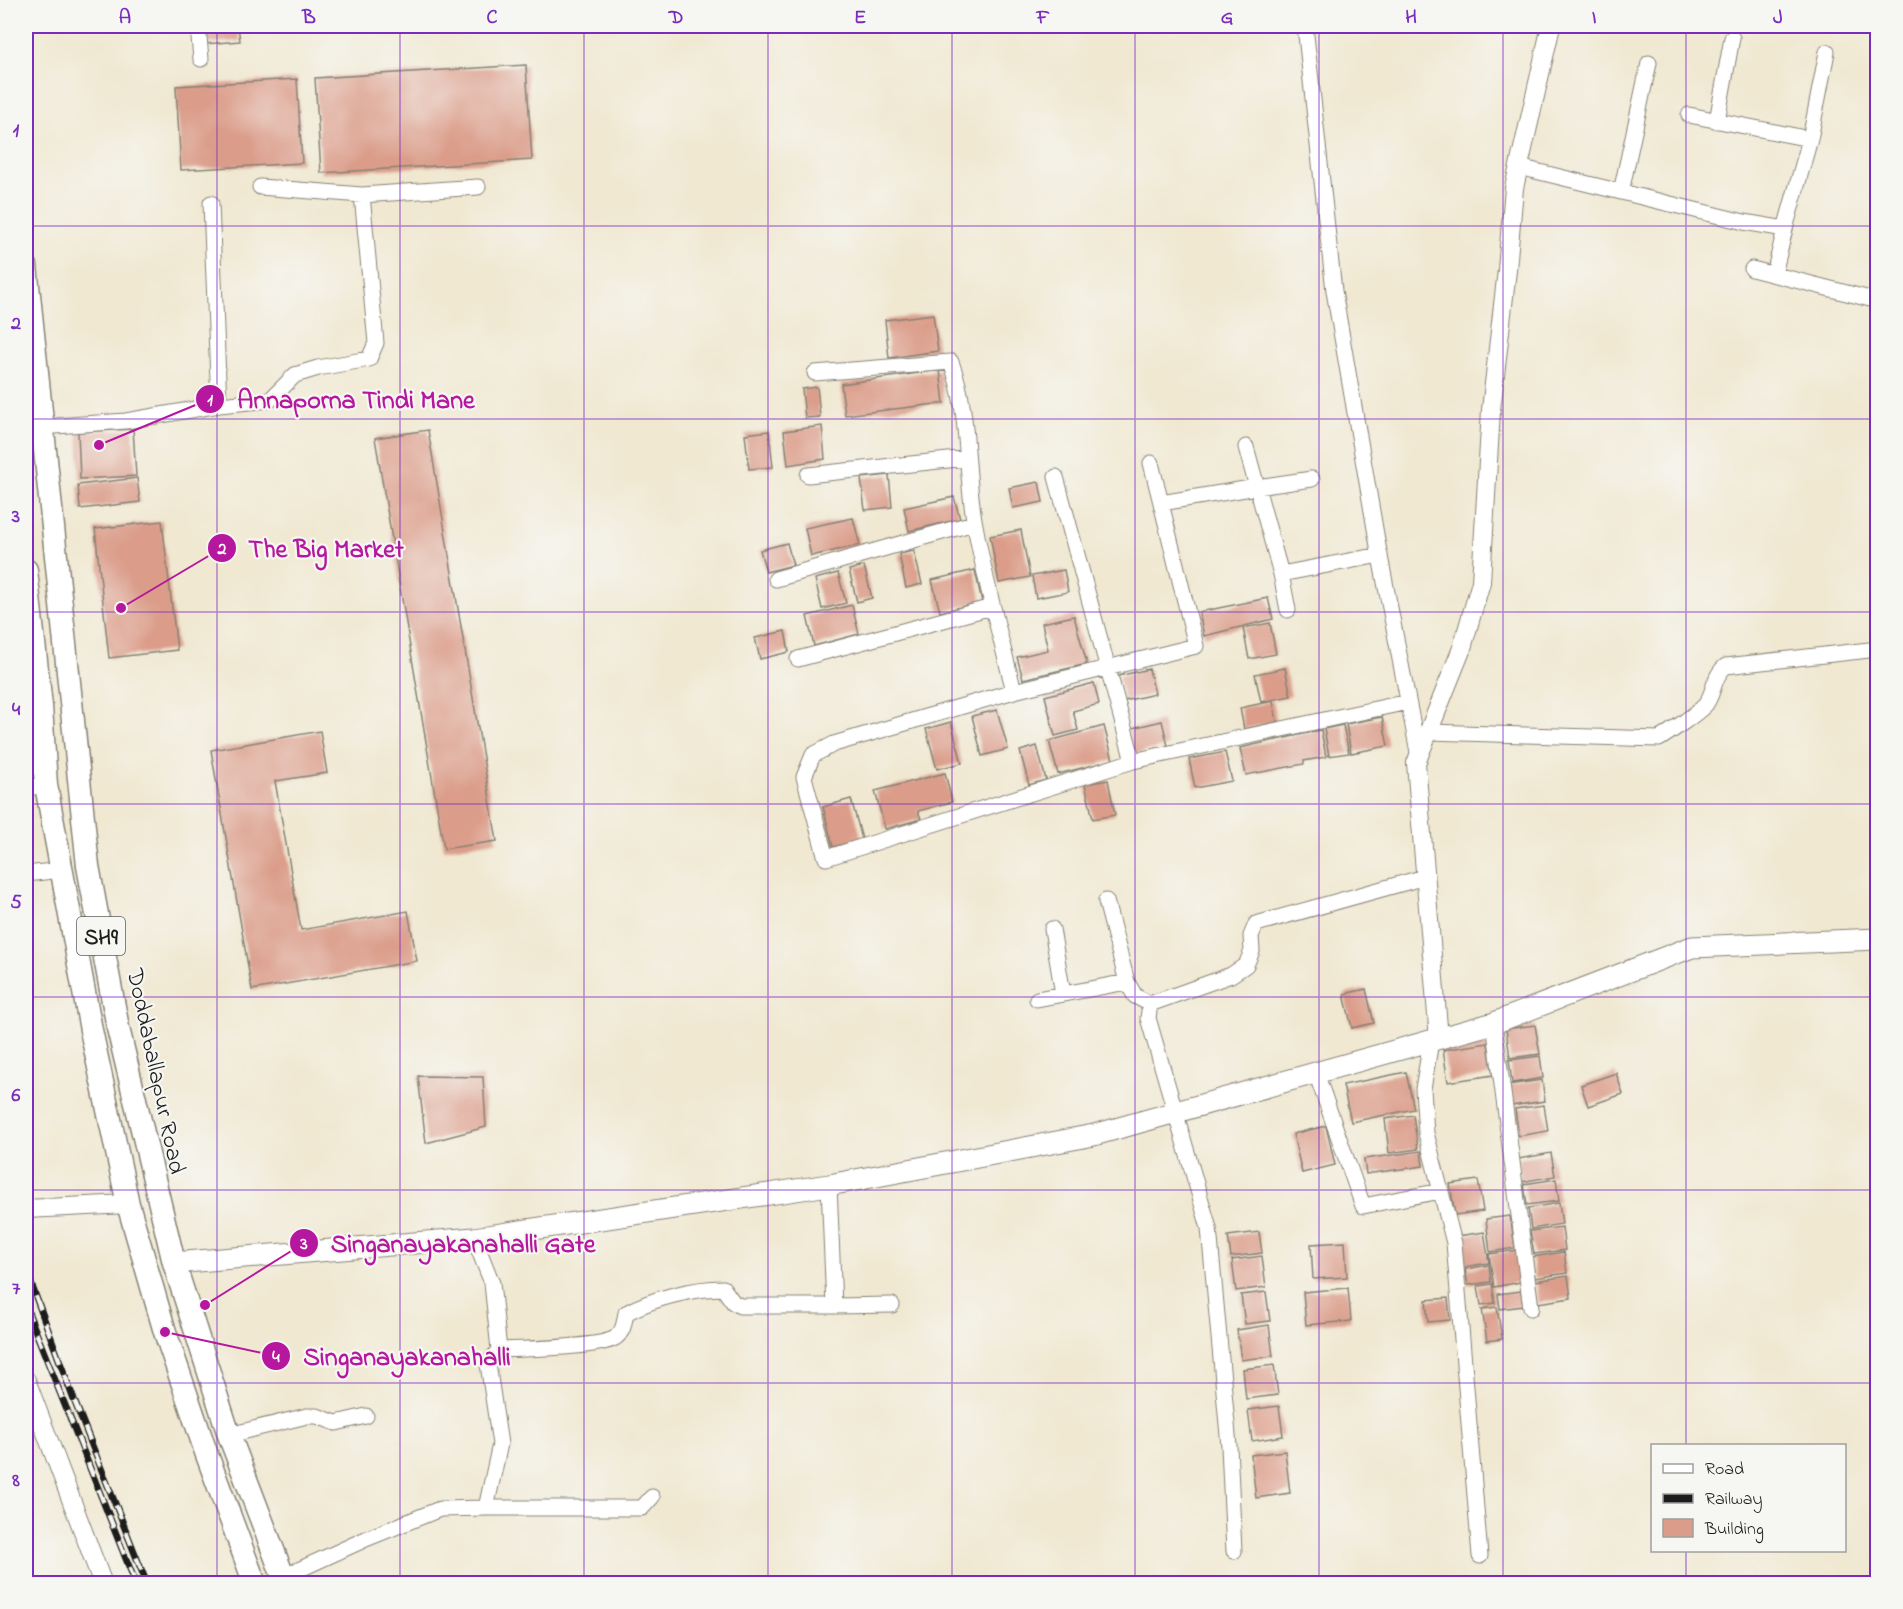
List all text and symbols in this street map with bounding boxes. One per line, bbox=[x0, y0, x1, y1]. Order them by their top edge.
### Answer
text: A bbox=[119, 4, 131, 33]
text: B bbox=[301, 4, 316, 33]
text: C bbox=[487, 4, 498, 33]
text: D bbox=[668, 4, 683, 33]
text: E bbox=[854, 4, 866, 33]
text: F bbox=[1036, 4, 1050, 33]
text: G bbox=[1221, 4, 1234, 33]
text: H bbox=[1405, 4, 1417, 33]
text: I bbox=[1592, 4, 1597, 33]
text: J bbox=[1773, 4, 1783, 33]
text: 1 bbox=[13, 117, 20, 146]
text: 2 bbox=[10, 310, 21, 339]
callout: Annaporna Tindi Mane bbox=[195, 377, 487, 421]
text: Annaporna Tindi Mane bbox=[237, 383, 476, 421]
text: 1 bbox=[207, 388, 213, 414]
text: 3 bbox=[11, 503, 20, 532]
callout: The Big Market bbox=[207, 526, 416, 570]
text: The Big Market bbox=[248, 532, 404, 571]
text: 2 bbox=[217, 537, 227, 563]
text: 4 bbox=[12, 696, 21, 725]
text: 5 bbox=[10, 889, 22, 918]
road number: SH9 bbox=[77, 917, 125, 955]
street label: Doddaballapur Road bbox=[115, 965, 194, 1178]
text: 6 bbox=[12, 1082, 21, 1111]
callout: Singanayakanahalli Gate bbox=[289, 1221, 607, 1265]
text: Singanayakanahalli Gate bbox=[331, 1227, 597, 1266]
text: 3 bbox=[299, 1232, 308, 1258]
text: 7 bbox=[12, 1275, 21, 1304]
callout: Singanayakanahalli bbox=[261, 1334, 522, 1378]
text: Singanayakanahalli bbox=[303, 1340, 511, 1379]
text: 4 bbox=[272, 1345, 280, 1371]
legend bbox=[1651, 1444, 1846, 1552]
text: Road bbox=[1705, 1457, 1744, 1483]
text: 8 bbox=[11, 1467, 20, 1496]
text: Railway bbox=[1705, 1487, 1762, 1513]
text: Building bbox=[1704, 1517, 1764, 1544]

